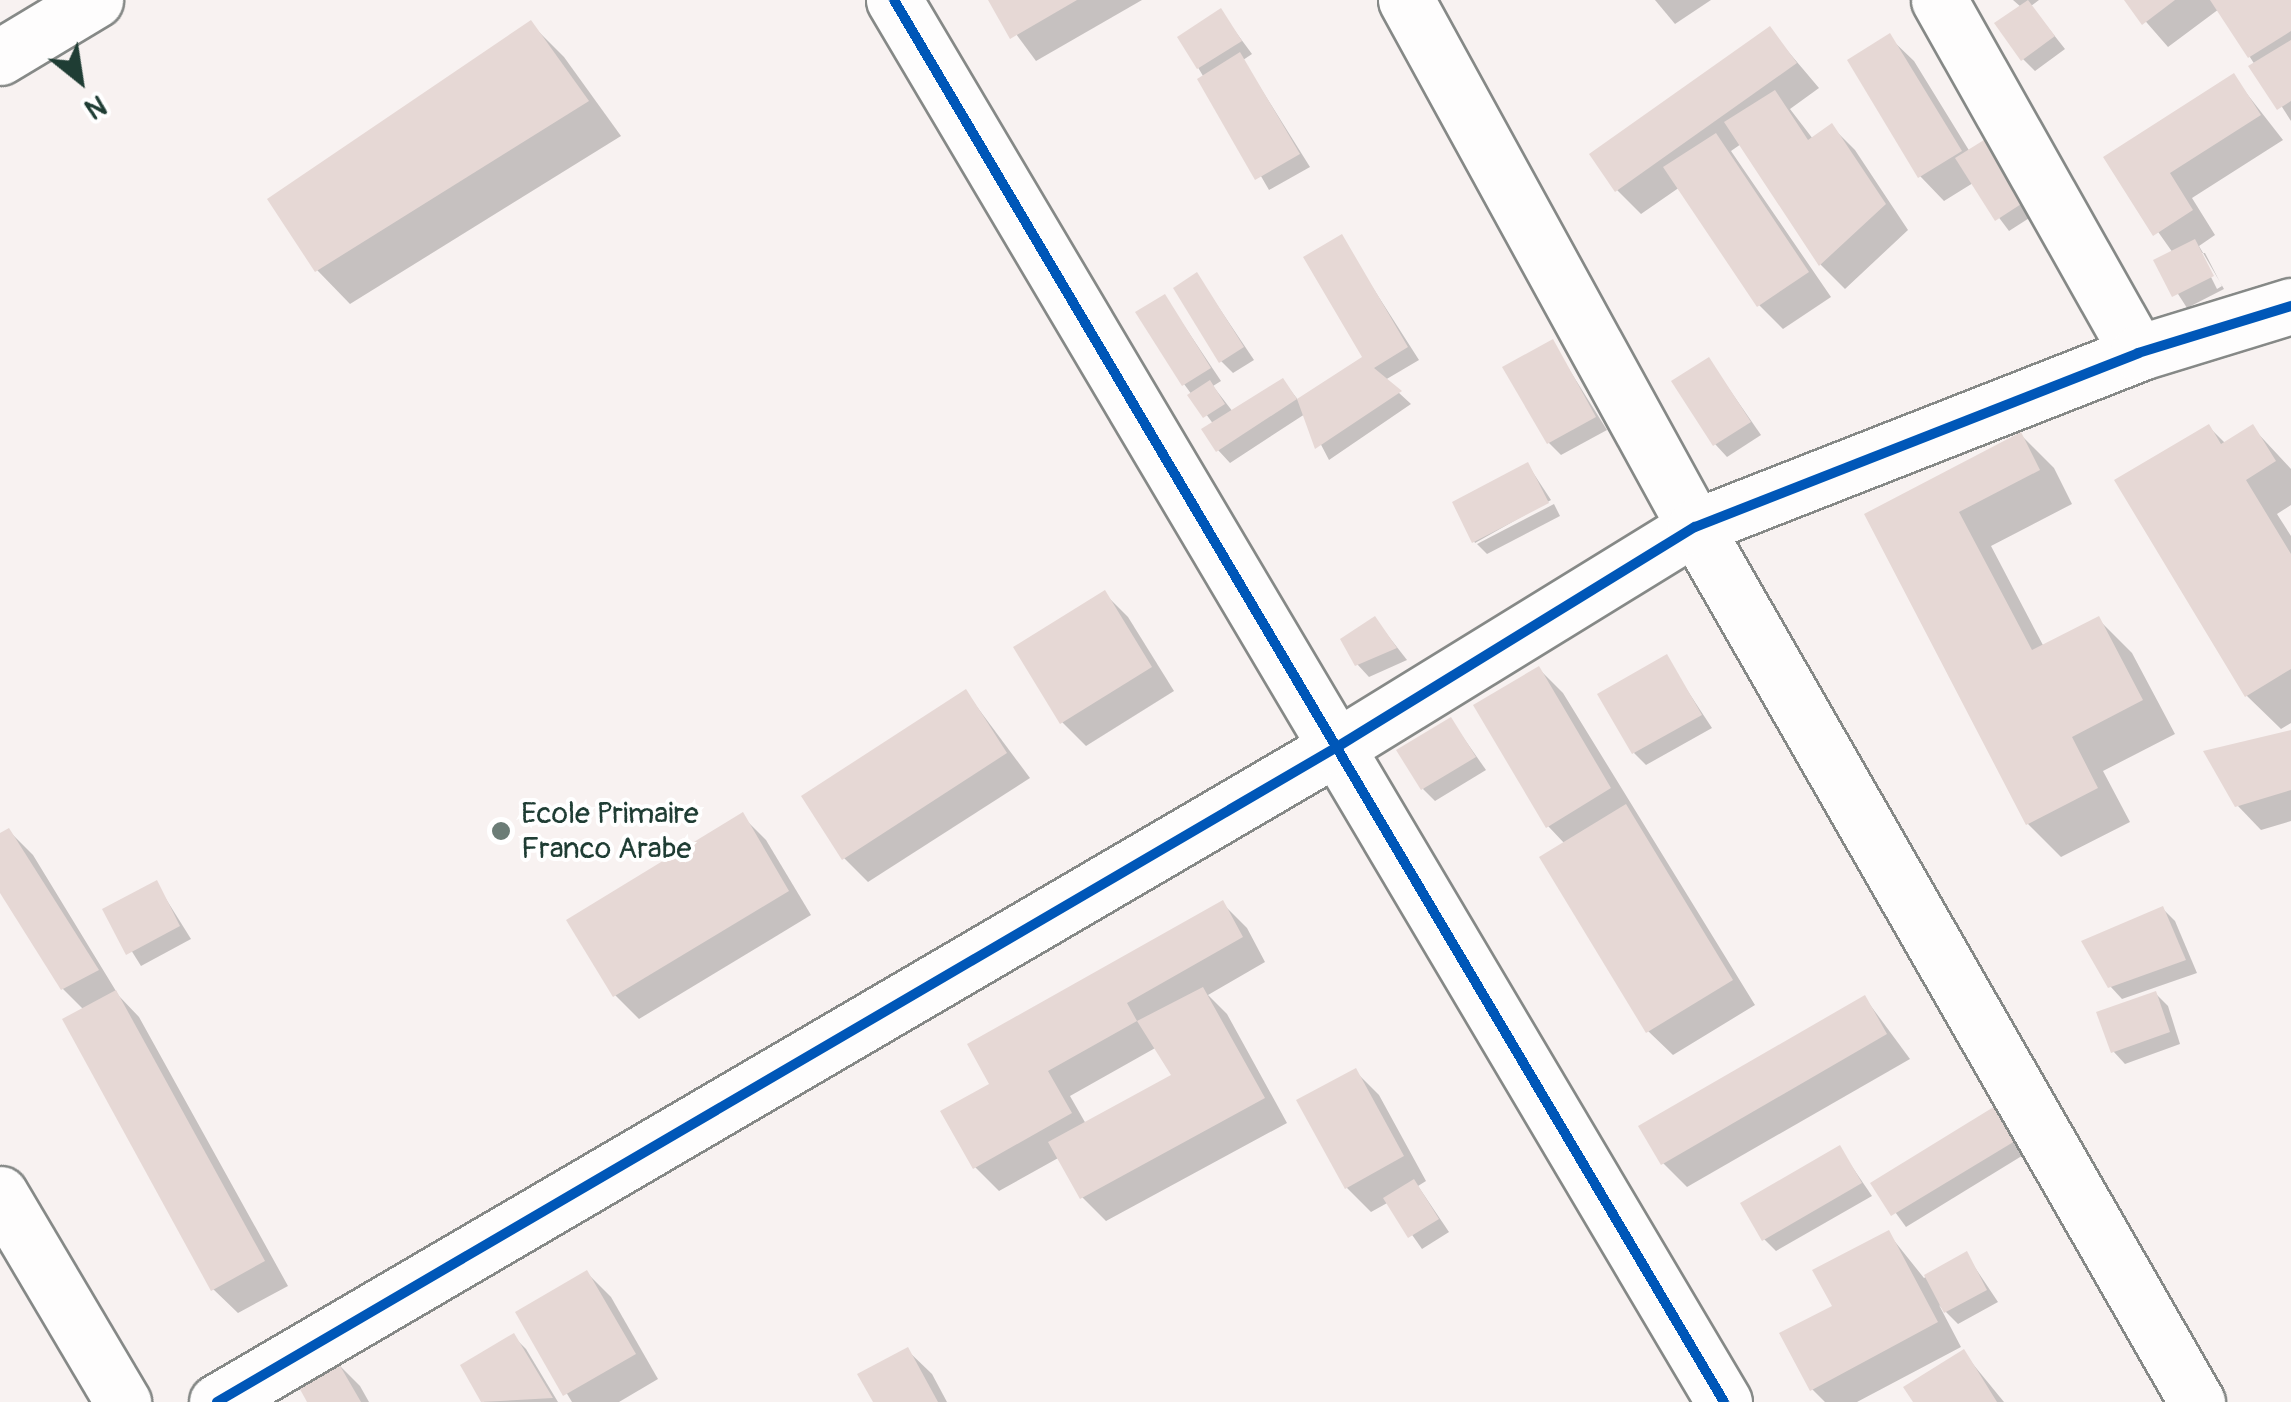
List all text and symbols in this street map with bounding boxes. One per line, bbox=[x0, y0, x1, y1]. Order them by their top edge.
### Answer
north arrow bbox=[30, 30, 130, 130]
text: N bbox=[78, 87, 112, 126]
place label: Ecole Primaire Franco Arabe bbox=[521, 796, 699, 866]
marker: Ecole Primaire Franco Arabe bbox=[490, 820, 512, 842]

